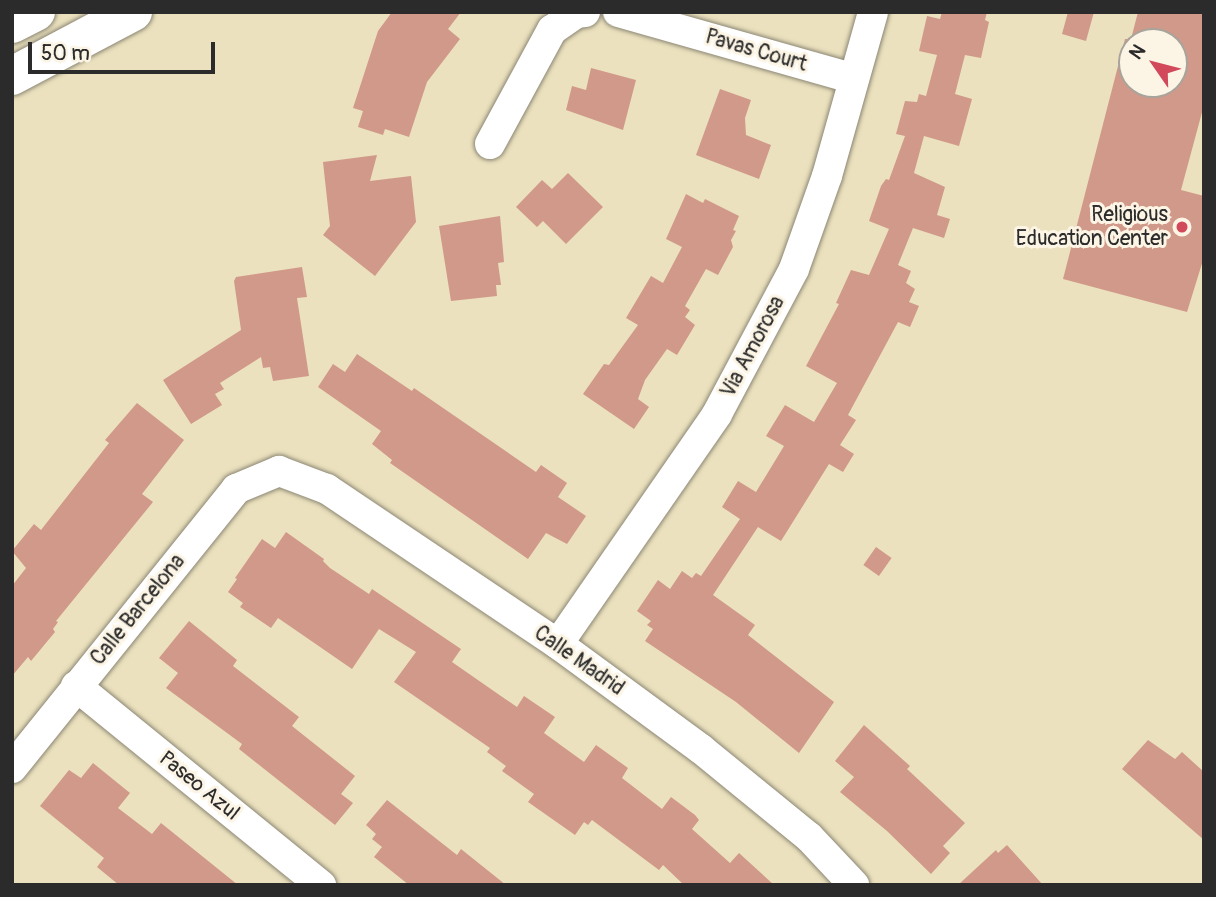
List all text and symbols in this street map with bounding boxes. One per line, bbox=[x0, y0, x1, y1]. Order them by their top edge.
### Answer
street label: Pavas Court bbox=[702, 24, 810, 78]
scale bar bbox=[32, 28, 219, 72]
north arrow bbox=[1118, 28, 1188, 98]
text: 50 m bbox=[41, 40, 90, 67]
text: N bbox=[1124, 40, 1151, 64]
place label: Religious Education Center bbox=[1016, 202, 1168, 252]
marker: Religious Education Center bbox=[1174, 219, 1190, 235]
street label: Via Amorosa bbox=[716, 292, 790, 402]
street label: Calle Barcelona bbox=[86, 549, 190, 671]
street label: Calle Madrid bbox=[529, 621, 629, 701]
street label: Paseo Azul bbox=[154, 746, 244, 826]

